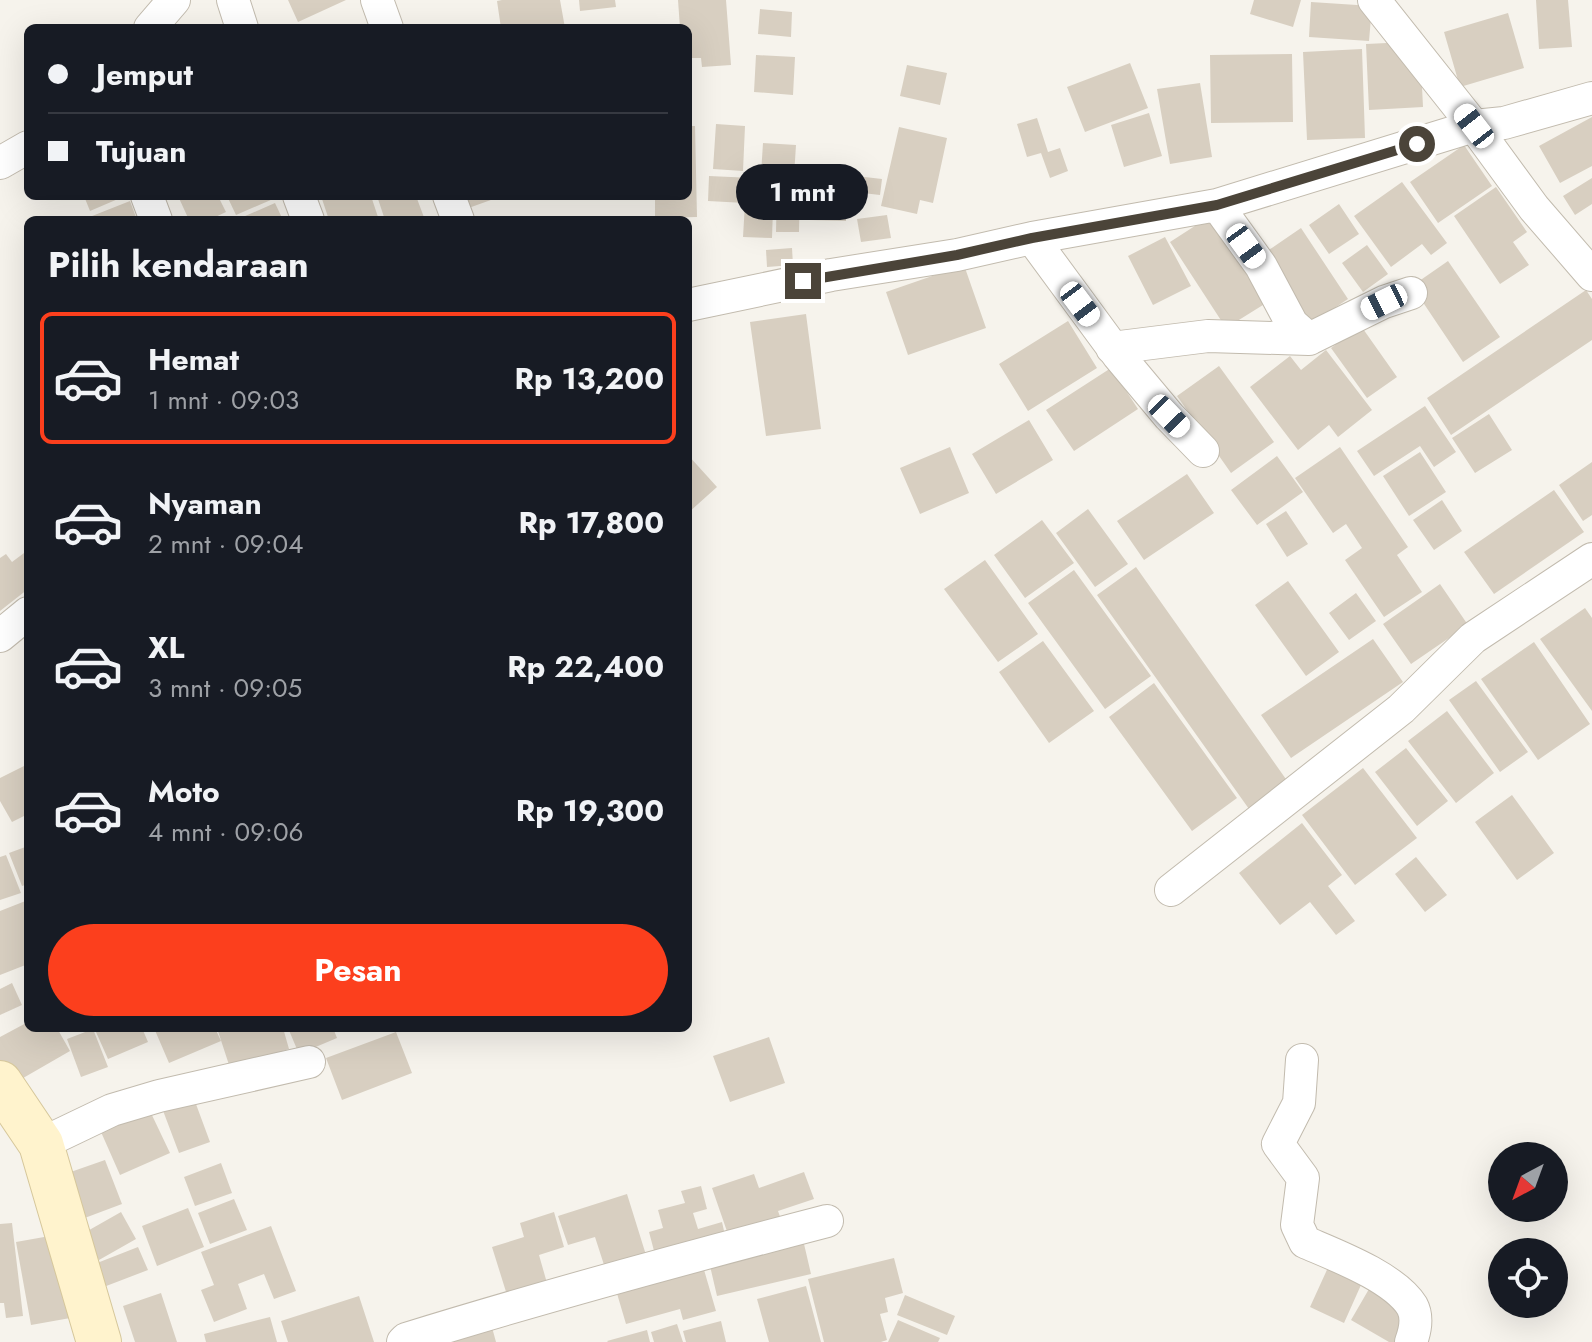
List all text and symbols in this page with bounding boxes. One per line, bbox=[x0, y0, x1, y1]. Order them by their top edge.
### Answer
text: Jemput bbox=[96, 53, 193, 96]
car bbox=[1450, 100, 1498, 152]
route start bbox=[1399, 126, 1435, 162]
text: Tujuan bbox=[96, 130, 187, 173]
callout: 1 mnt bbox=[737, 165, 869, 221]
text: 1 mnt bbox=[769, 173, 835, 211]
car bbox=[1222, 220, 1270, 272]
text: Pilih kendaraan bbox=[48, 238, 309, 290]
route end bbox=[785, 263, 821, 299]
car bbox=[1056, 278, 1104, 330]
car bbox=[1357, 281, 1411, 323]
text: Hemat bbox=[148, 338, 239, 381]
icon: car bbox=[52, 342, 124, 414]
text: Rp 13,200 bbox=[515, 357, 664, 400]
text: 1 mnt · 09:03 bbox=[148, 381, 299, 419]
car bbox=[1144, 390, 1194, 442]
text: Nyaman bbox=[148, 482, 262, 525]
icon: car bbox=[52, 486, 124, 558]
text: Rp 17,800 bbox=[518, 501, 664, 544]
text: 2 mnt · 09:04 bbox=[148, 525, 303, 563]
text: XL bbox=[148, 626, 184, 669]
icon: car bbox=[52, 630, 124, 702]
text: Rp 22,400 bbox=[507, 645, 664, 688]
text: 3 mnt · 09:05 bbox=[148, 669, 302, 707]
text: Moto bbox=[148, 770, 220, 813]
icon: car bbox=[52, 774, 124, 846]
text: Rp 19,300 bbox=[516, 789, 664, 832]
text: 4 mnt · 09:06 bbox=[148, 813, 303, 851]
button: Pesan bbox=[48, 924, 668, 1016]
north arrow bbox=[1488, 1142, 1568, 1222]
map controls bbox=[1488, 1142, 1568, 1318]
button: locate bbox=[1488, 1238, 1568, 1318]

